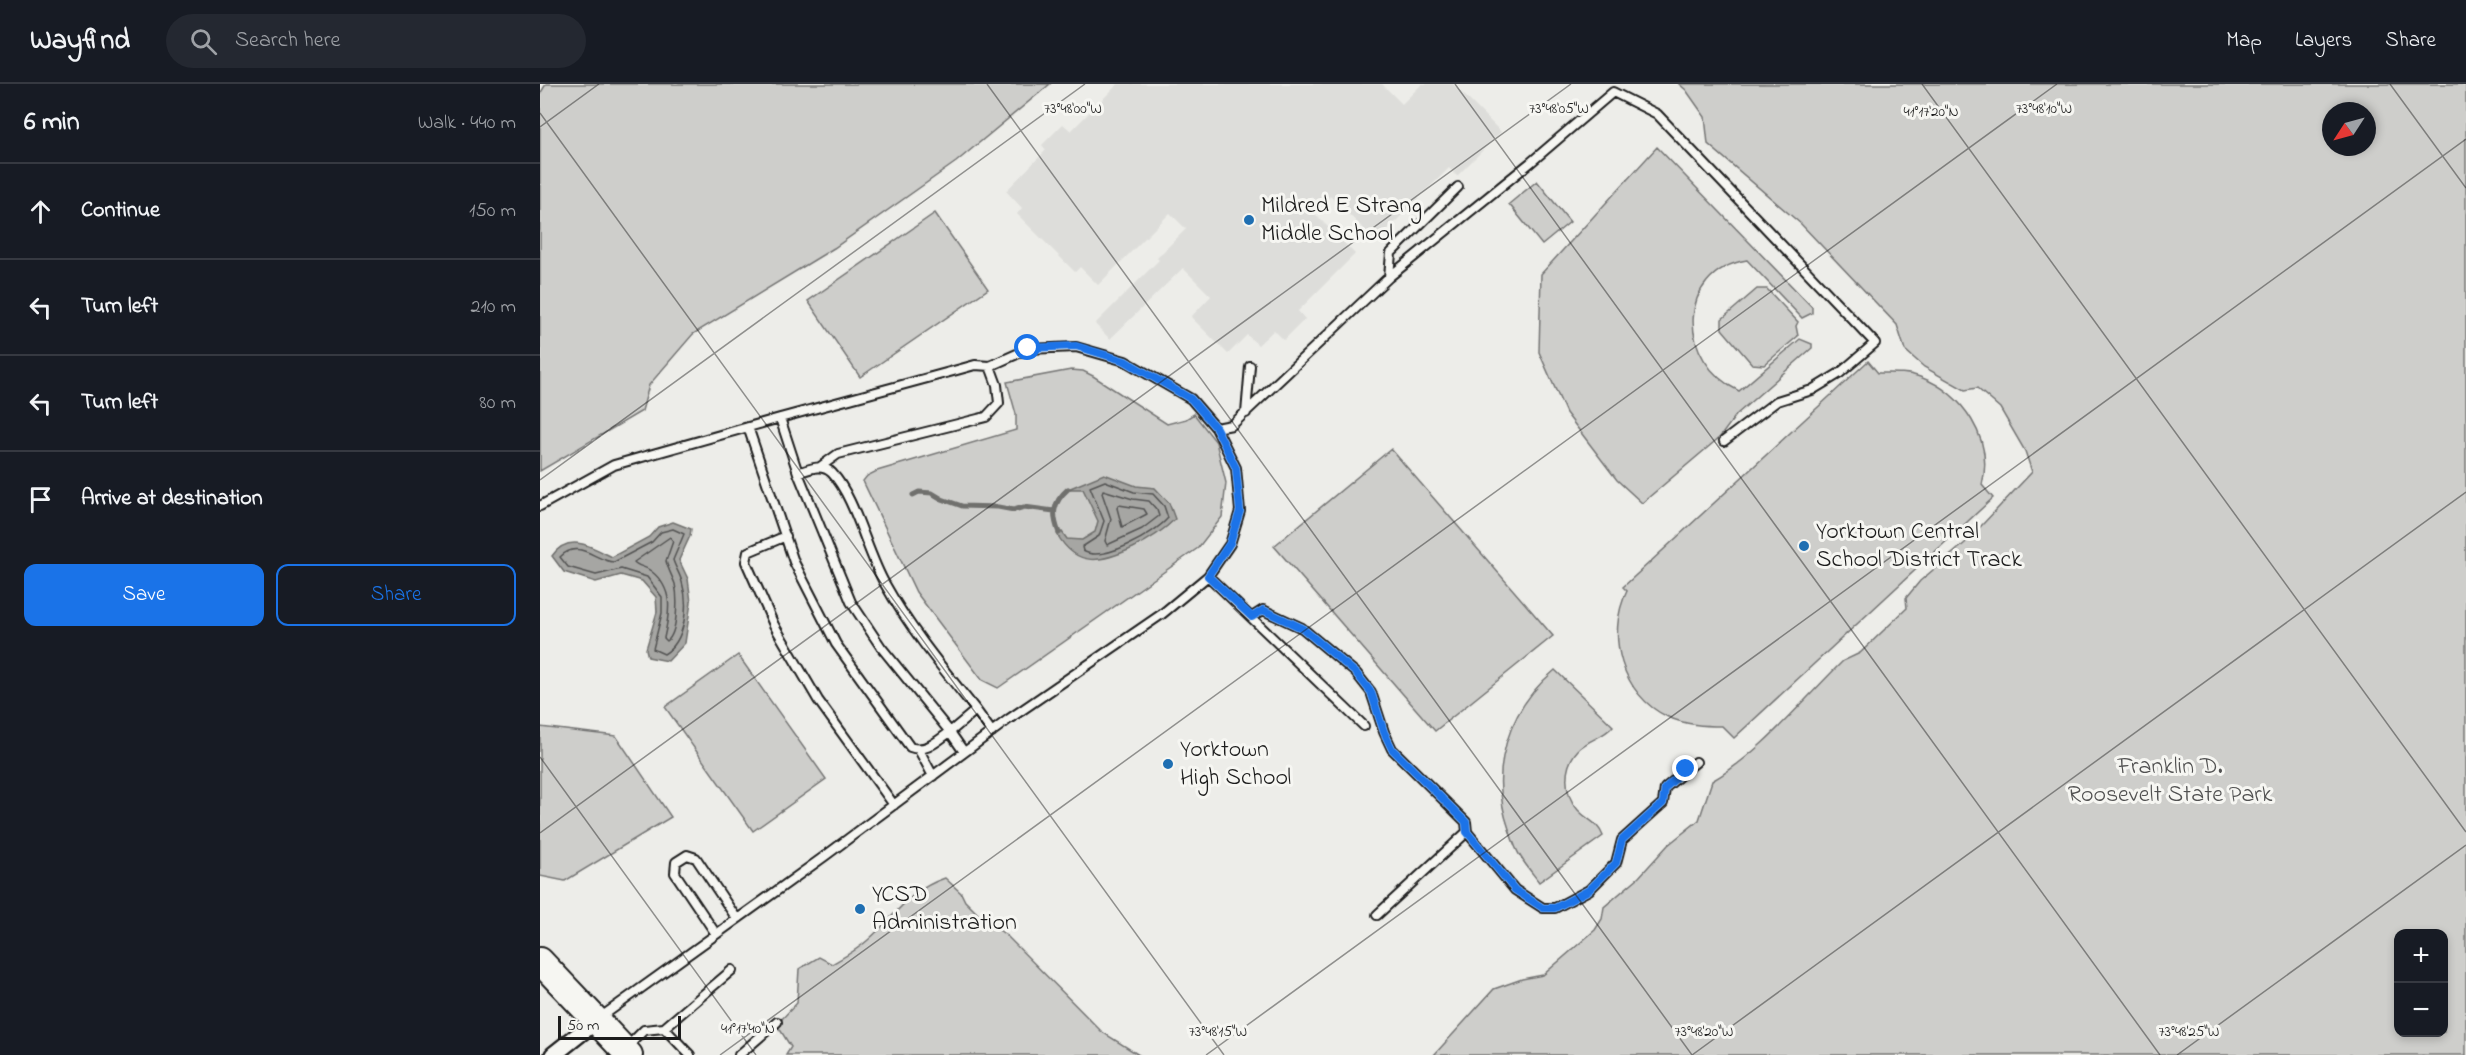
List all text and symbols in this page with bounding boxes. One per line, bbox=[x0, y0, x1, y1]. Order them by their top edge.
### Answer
search box bbox=[166, 14, 586, 68]
text: Wayfind bbox=[30, 21, 130, 62]
icon: search bbox=[187, 25, 220, 58]
text: Search here bbox=[235, 25, 340, 57]
text: Map bbox=[2226, 26, 2262, 56]
text: Layers bbox=[2295, 26, 2352, 56]
text: Share bbox=[2385, 26, 2436, 56]
text: 73°48'00"W bbox=[1044, 98, 1102, 120]
text: 73°48'05"W bbox=[1529, 98, 1589, 120]
text: 73°48'10"W bbox=[2016, 98, 2072, 120]
text: 41°17'20"N bbox=[1903, 101, 1959, 123]
north arrow bbox=[2322, 102, 2376, 156]
text: 6 min bbox=[24, 104, 80, 142]
text: Walk · 440 m bbox=[418, 109, 516, 138]
place label: Mildred E Strang Middle School bbox=[1261, 189, 1422, 252]
icon: ahead bbox=[24, 195, 57, 228]
text: Continue bbox=[81, 195, 160, 227]
text: 150 m bbox=[469, 197, 516, 226]
marker: Mildred E Strang Middle School bbox=[1242, 213, 1256, 227]
icon: left bbox=[24, 291, 57, 324]
text: Turn left bbox=[81, 291, 158, 323]
text: 210 m bbox=[471, 293, 516, 322]
route start bbox=[1014, 334, 1040, 360]
icon: left bbox=[24, 387, 57, 420]
text: Turn left bbox=[81, 387, 158, 419]
text: 80 m bbox=[479, 389, 516, 418]
icon: arrive bbox=[24, 483, 57, 516]
text: Arrive at destination bbox=[81, 483, 263, 515]
place label: Yorktown Central School District Track bbox=[1816, 515, 2022, 578]
marker: Yorktown Central School District Track bbox=[1797, 539, 1811, 553]
button: Save bbox=[24, 564, 264, 626]
button: Share bbox=[276, 564, 516, 626]
place label: Yorktown High School bbox=[1180, 733, 1291, 796]
park label: Franklin D. Roosevelt State Park bbox=[2068, 750, 2273, 813]
route end bbox=[1672, 755, 1698, 781]
marker: Yorktown High School bbox=[1161, 757, 1175, 771]
place label: YCSD Administration bbox=[872, 878, 1017, 941]
marker: YCSD Administration bbox=[853, 902, 867, 916]
map controls bbox=[2394, 929, 2448, 1037]
button: + bbox=[2394, 929, 2448, 983]
button: − bbox=[2394, 983, 2448, 1037]
scale bar bbox=[558, 1013, 681, 1040]
text: 50 m bbox=[567, 1014, 599, 1038]
text: 41°17'40"N bbox=[721, 1018, 775, 1040]
text: 73°48'15"W bbox=[1189, 1021, 1247, 1043]
text: 73°48'20"W bbox=[1675, 1021, 1733, 1043]
text: 73°48'25"W bbox=[2159, 1021, 2219, 1043]

